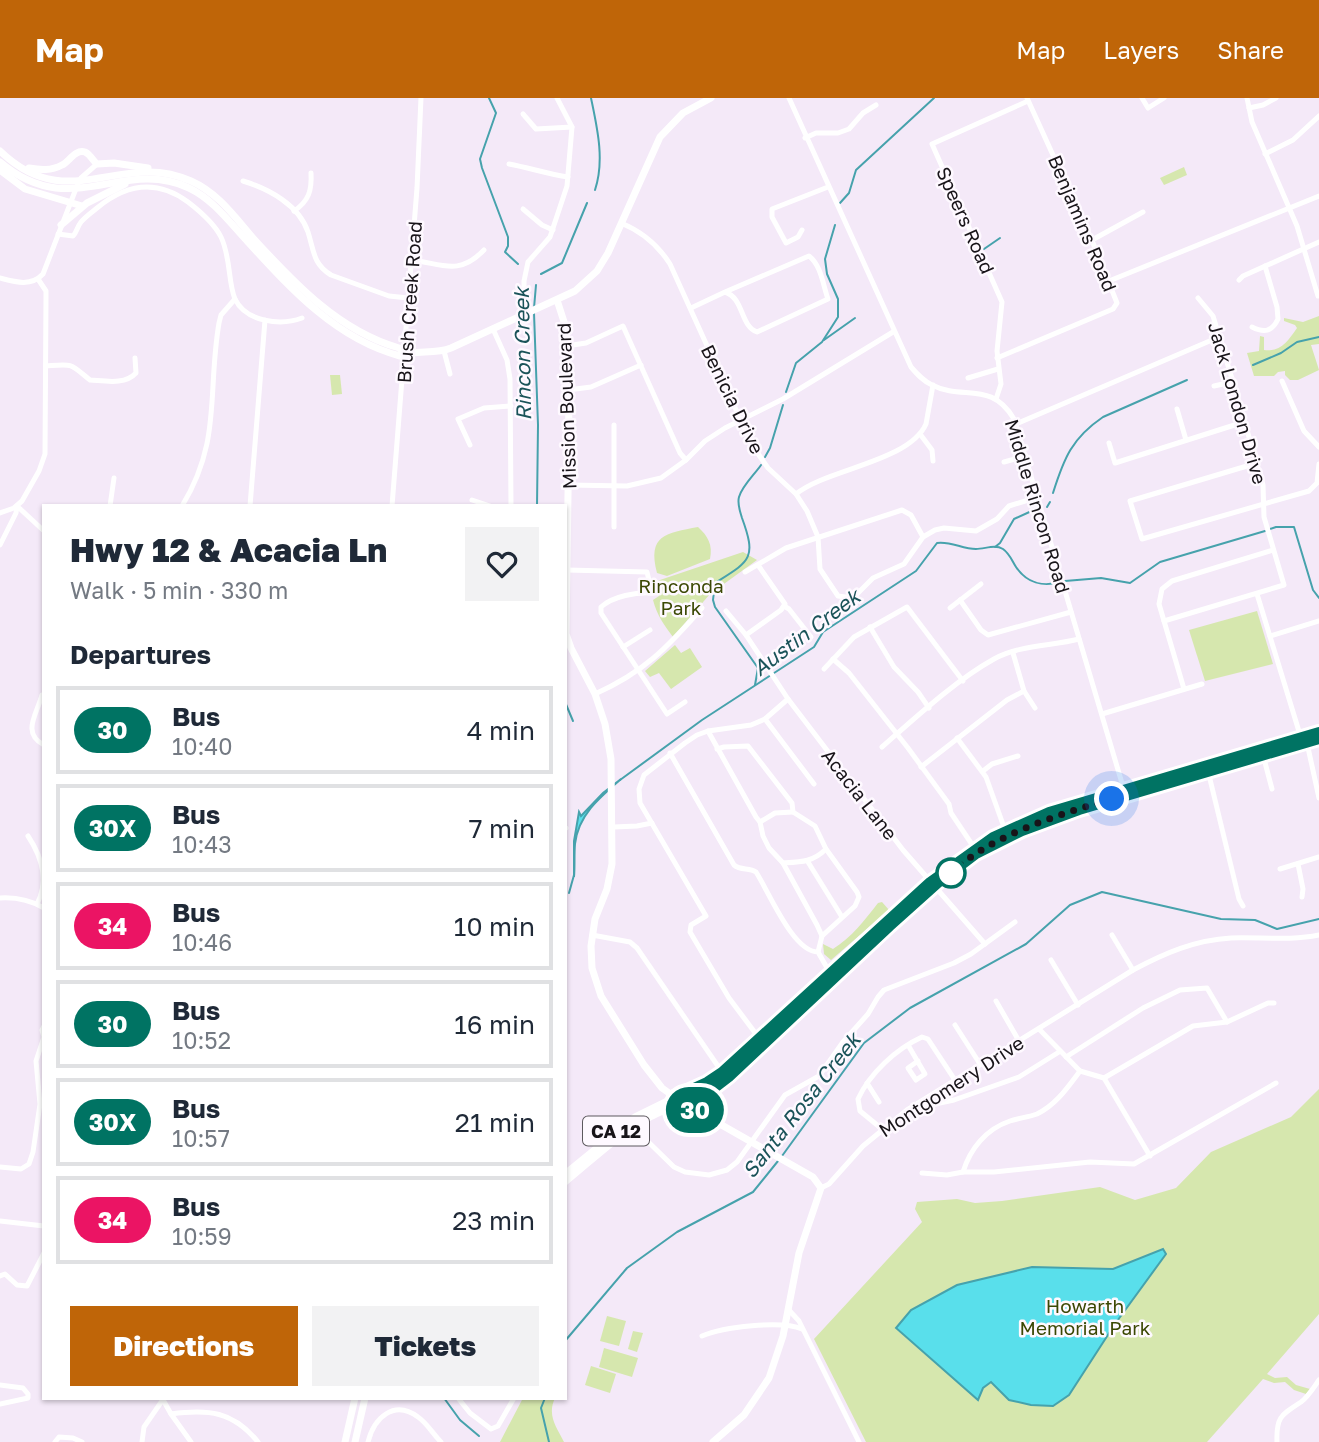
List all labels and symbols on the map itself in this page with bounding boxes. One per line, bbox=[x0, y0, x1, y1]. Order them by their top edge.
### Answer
street label: Benjamins Road bbox=[1044, 151, 1122, 295]
street label: Speers Road bbox=[932, 163, 1000, 277]
street label: Brush Creek Road bbox=[392, 220, 426, 384]
water label: Rincon Creek bbox=[508, 285, 536, 421]
street label: Jack London Drive bbox=[1204, 319, 1272, 487]
street label: Mission Boulevard bbox=[552, 322, 580, 490]
street label: Benicia Drive bbox=[697, 341, 769, 457]
street label: Middle Rincon Road bbox=[1001, 416, 1075, 596]
park label: Rinconda Park bbox=[638, 574, 724, 619]
water label: Austin Creek bbox=[747, 582, 867, 681]
street label: Acacia Lane bbox=[817, 744, 903, 844]
your location bbox=[1094, 781, 1129, 816]
unlabelled marker bbox=[936, 858, 966, 888]
water label: Santa Rosa Creek bbox=[736, 1026, 867, 1183]
street label: Montgomery Drive bbox=[874, 1031, 1028, 1141]
line badge: 30 bbox=[664, 1087, 726, 1133]
road number: CA 12 bbox=[583, 1116, 649, 1146]
park label: Howarth Memorial Park bbox=[1020, 1294, 1151, 1339]

